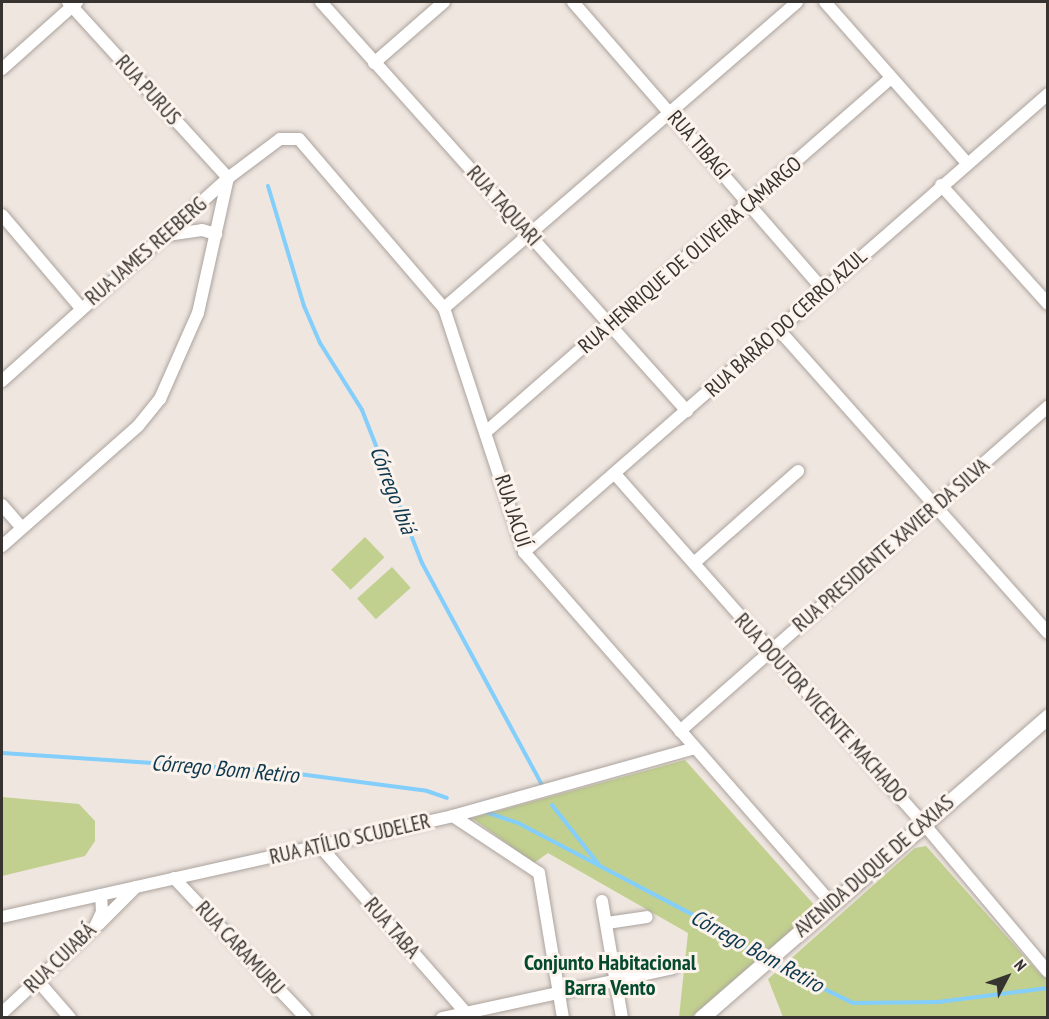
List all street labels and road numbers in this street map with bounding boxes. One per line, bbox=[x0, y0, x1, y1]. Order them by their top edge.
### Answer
street label: RUA PURUS bbox=[110, 50, 186, 130]
street label: RUA TIBAGI bbox=[662, 105, 736, 185]
street label: RUA HENRIQUE DE OLIVEIRA CAMARGO bbox=[573, 151, 807, 359]
street label: RUA TAQUARI bbox=[461, 160, 547, 252]
street label: RUA JAMES REEBERG bbox=[80, 191, 212, 311]
street label: RUA BARÃO DO CERRO AZUL bbox=[700, 243, 872, 403]
street label: RUA PRESIDENTE XAVIER DA SILVA bbox=[787, 452, 995, 638]
street label: RUA JACUÍ bbox=[489, 471, 537, 551]
street label: RUA DOUTOR VICENTE MACHADO bbox=[729, 608, 913, 808]
street label: AVENIDA DUQUE DE CAXIAS bbox=[789, 789, 959, 943]
street label: RUA ATÍLIO SCUDELER bbox=[267, 808, 433, 870]
street label: RUA TABA bbox=[358, 892, 426, 964]
street label: RUA CARAMURU bbox=[190, 896, 290, 1000]
street label: RUA CUIABÁ bbox=[19, 917, 101, 999]

